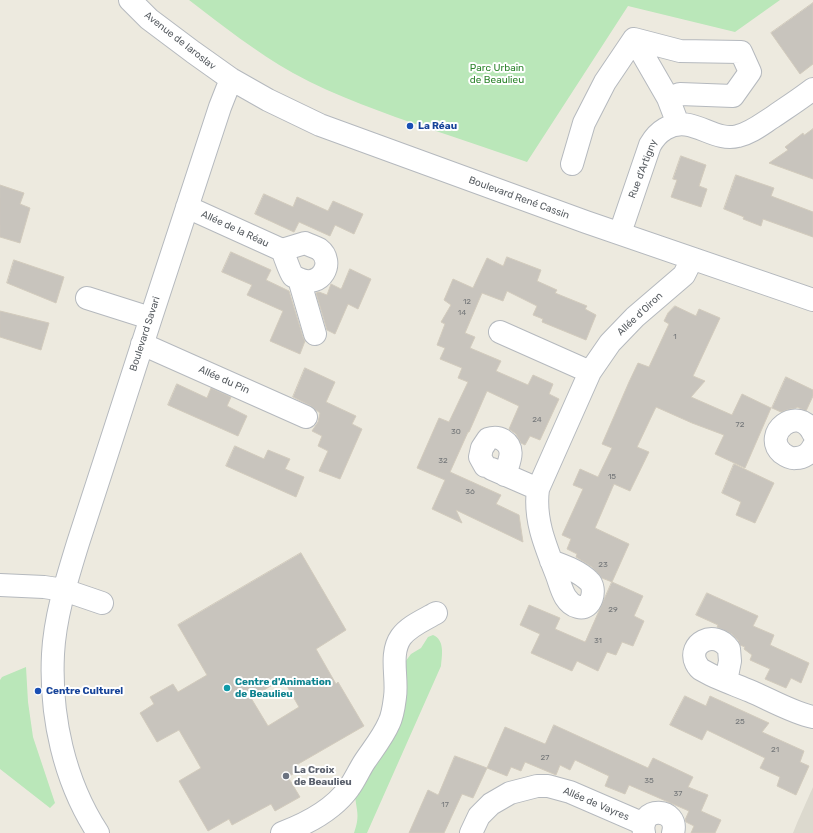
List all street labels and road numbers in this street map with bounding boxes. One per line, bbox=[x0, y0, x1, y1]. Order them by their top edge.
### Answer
street label: Avenue de Iaroslav bbox=[142, 9, 218, 73]
street label: Rue d'Artigny bbox=[626, 138, 660, 200]
street label: Boulevard René Cassin bbox=[467, 174, 571, 222]
street label: Allée de la Réau bbox=[199, 208, 271, 250]
street label: Allée d'Oiron bbox=[615, 290, 665, 338]
street label: Boulevard Savari bbox=[127, 295, 163, 373]
street label: Allée du Pin bbox=[197, 363, 251, 397]
street label: Allée de Vayres bbox=[561, 785, 631, 823]

